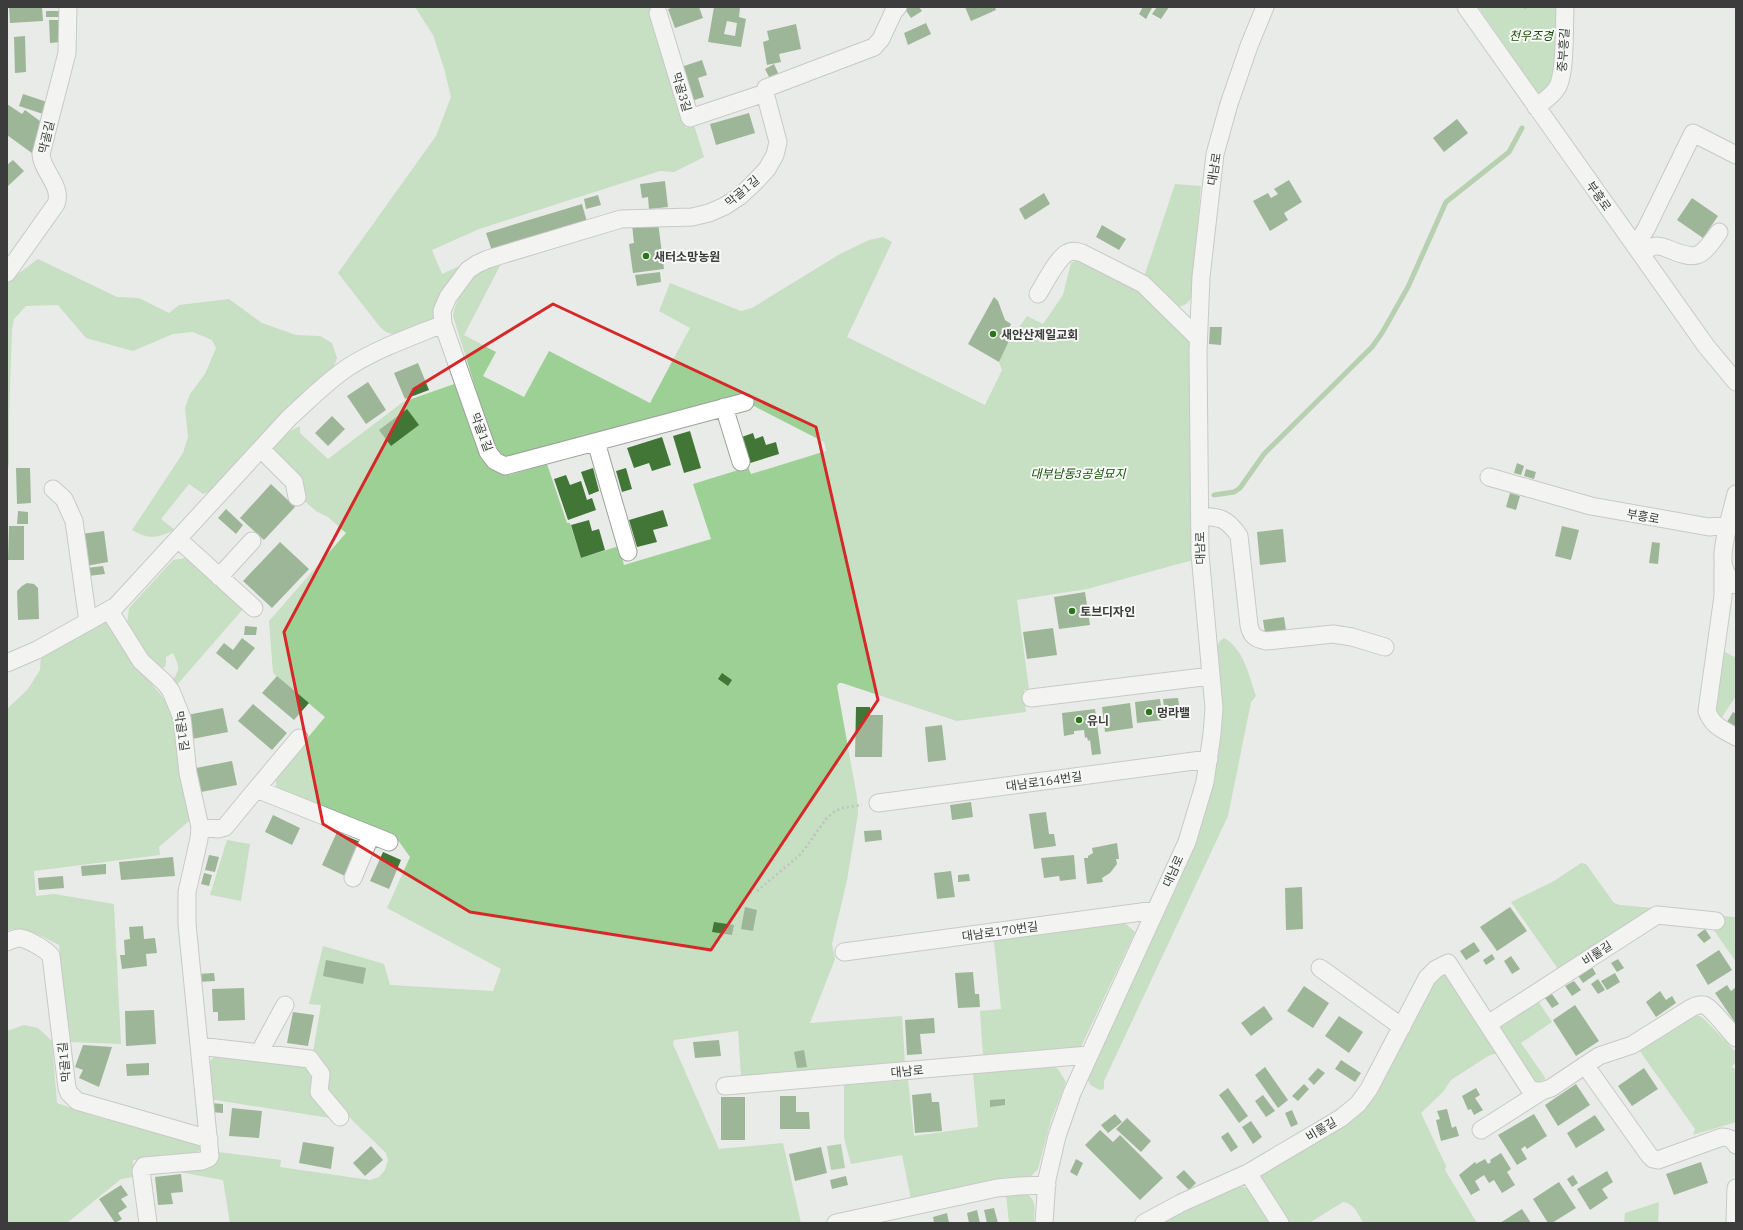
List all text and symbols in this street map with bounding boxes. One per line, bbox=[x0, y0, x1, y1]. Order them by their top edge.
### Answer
street label: 중부흥길 bbox=[1554, 27, 1572, 73]
park label: 천우조경 bbox=[1509, 28, 1555, 43]
street label: 막골3길 bbox=[669, 71, 695, 113]
street label: 막골길 bbox=[35, 119, 57, 155]
street label: 대남로 bbox=[1204, 151, 1224, 187]
street label: 막골1길 bbox=[722, 172, 762, 210]
street label: 부흥로 bbox=[1583, 178, 1615, 214]
place label: 새터소망농원 bbox=[654, 249, 720, 264]
marker: 새터소망농원 bbox=[641, 251, 651, 261]
place label: 새안산제일교회 bbox=[1001, 327, 1078, 342]
marker: 새안산제일교회 bbox=[988, 329, 998, 339]
street label: 막골1길 bbox=[468, 410, 496, 454]
park label: 대부남동3공설묘지 bbox=[1031, 466, 1126, 481]
street label: 부흥로 bbox=[1625, 506, 1661, 526]
street label: 대남로 bbox=[1192, 531, 1208, 565]
place label: 토브디자인 bbox=[1080, 604, 1135, 619]
marker: 토브디자인 bbox=[1067, 606, 1077, 616]
place label: 멍라밸 bbox=[1157, 705, 1190, 720]
marker: 멍라밸 bbox=[1144, 707, 1154, 717]
street label: 막골1길 bbox=[171, 710, 193, 752]
place label: 유니 bbox=[1087, 713, 1109, 728]
marker: 유니 bbox=[1074, 715, 1084, 725]
street label: 대남로164번길 bbox=[1005, 768, 1083, 794]
street label: 대남로 bbox=[1159, 853, 1187, 889]
street label: 대남로170번길 bbox=[961, 918, 1039, 944]
street label: 비룰길 bbox=[1579, 938, 1615, 968]
street label: 막골1길 bbox=[54, 1041, 74, 1083]
street label: 대남로 bbox=[890, 1062, 924, 1080]
street label: 비룰길 bbox=[1303, 1114, 1339, 1144]

